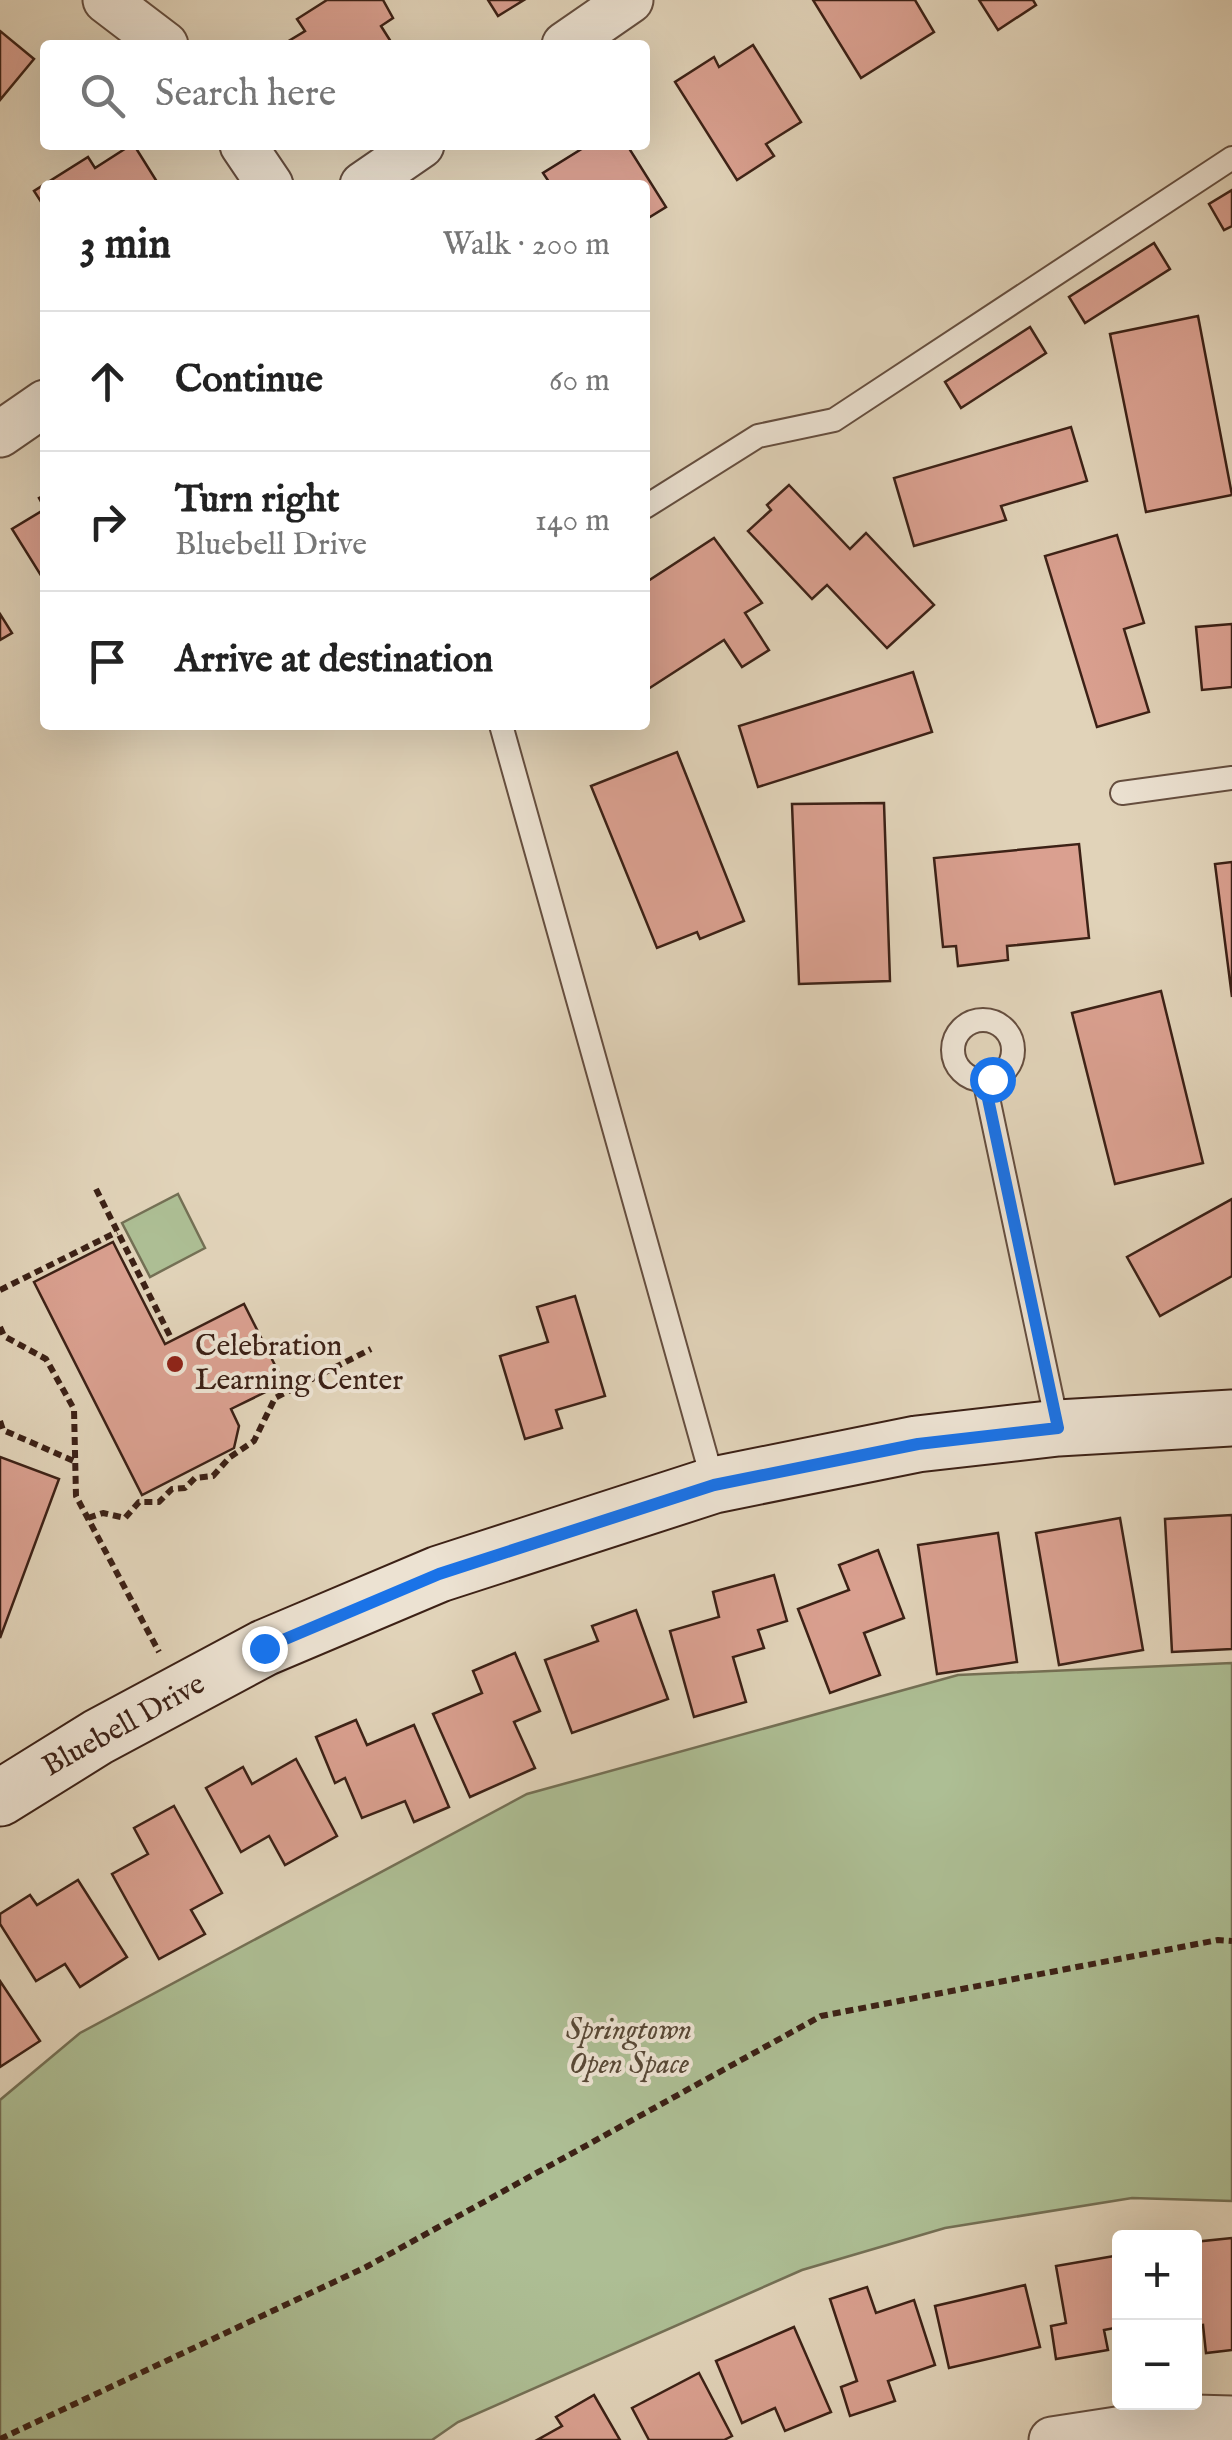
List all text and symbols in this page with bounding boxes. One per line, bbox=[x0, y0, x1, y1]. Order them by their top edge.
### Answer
search box bbox=[40, 40, 650, 150]
icon: search bbox=[75, 68, 130, 123]
text: Search here bbox=[155, 71, 336, 119]
text: 3 min bbox=[80, 219, 171, 272]
text: Walk · 200 m bbox=[443, 225, 610, 266]
icon: ahead bbox=[80, 354, 135, 409]
text: Continue bbox=[175, 357, 323, 405]
text: 60 m bbox=[549, 361, 610, 402]
text: Turn right bbox=[175, 477, 339, 525]
icon: right bbox=[80, 494, 135, 549]
text: 140 m bbox=[535, 501, 610, 542]
text: Bluebell Drive bbox=[175, 525, 367, 566]
icon: arrive bbox=[80, 634, 135, 689]
text: Arrive at destination bbox=[175, 637, 493, 685]
route start bbox=[970, 1057, 1016, 1103]
place label: Celebration Learning Center bbox=[195, 1328, 403, 1400]
marker: Celebration Learning Center bbox=[164, 1353, 186, 1375]
route end bbox=[242, 1626, 288, 1672]
street label: Bluebell Drive bbox=[36, 1666, 212, 1786]
park label: Springtown Open Space bbox=[566, 2012, 692, 2084]
map controls bbox=[1112, 2230, 1202, 2410]
button: + bbox=[1112, 2230, 1202, 2320]
button: − bbox=[1112, 2320, 1202, 2410]

